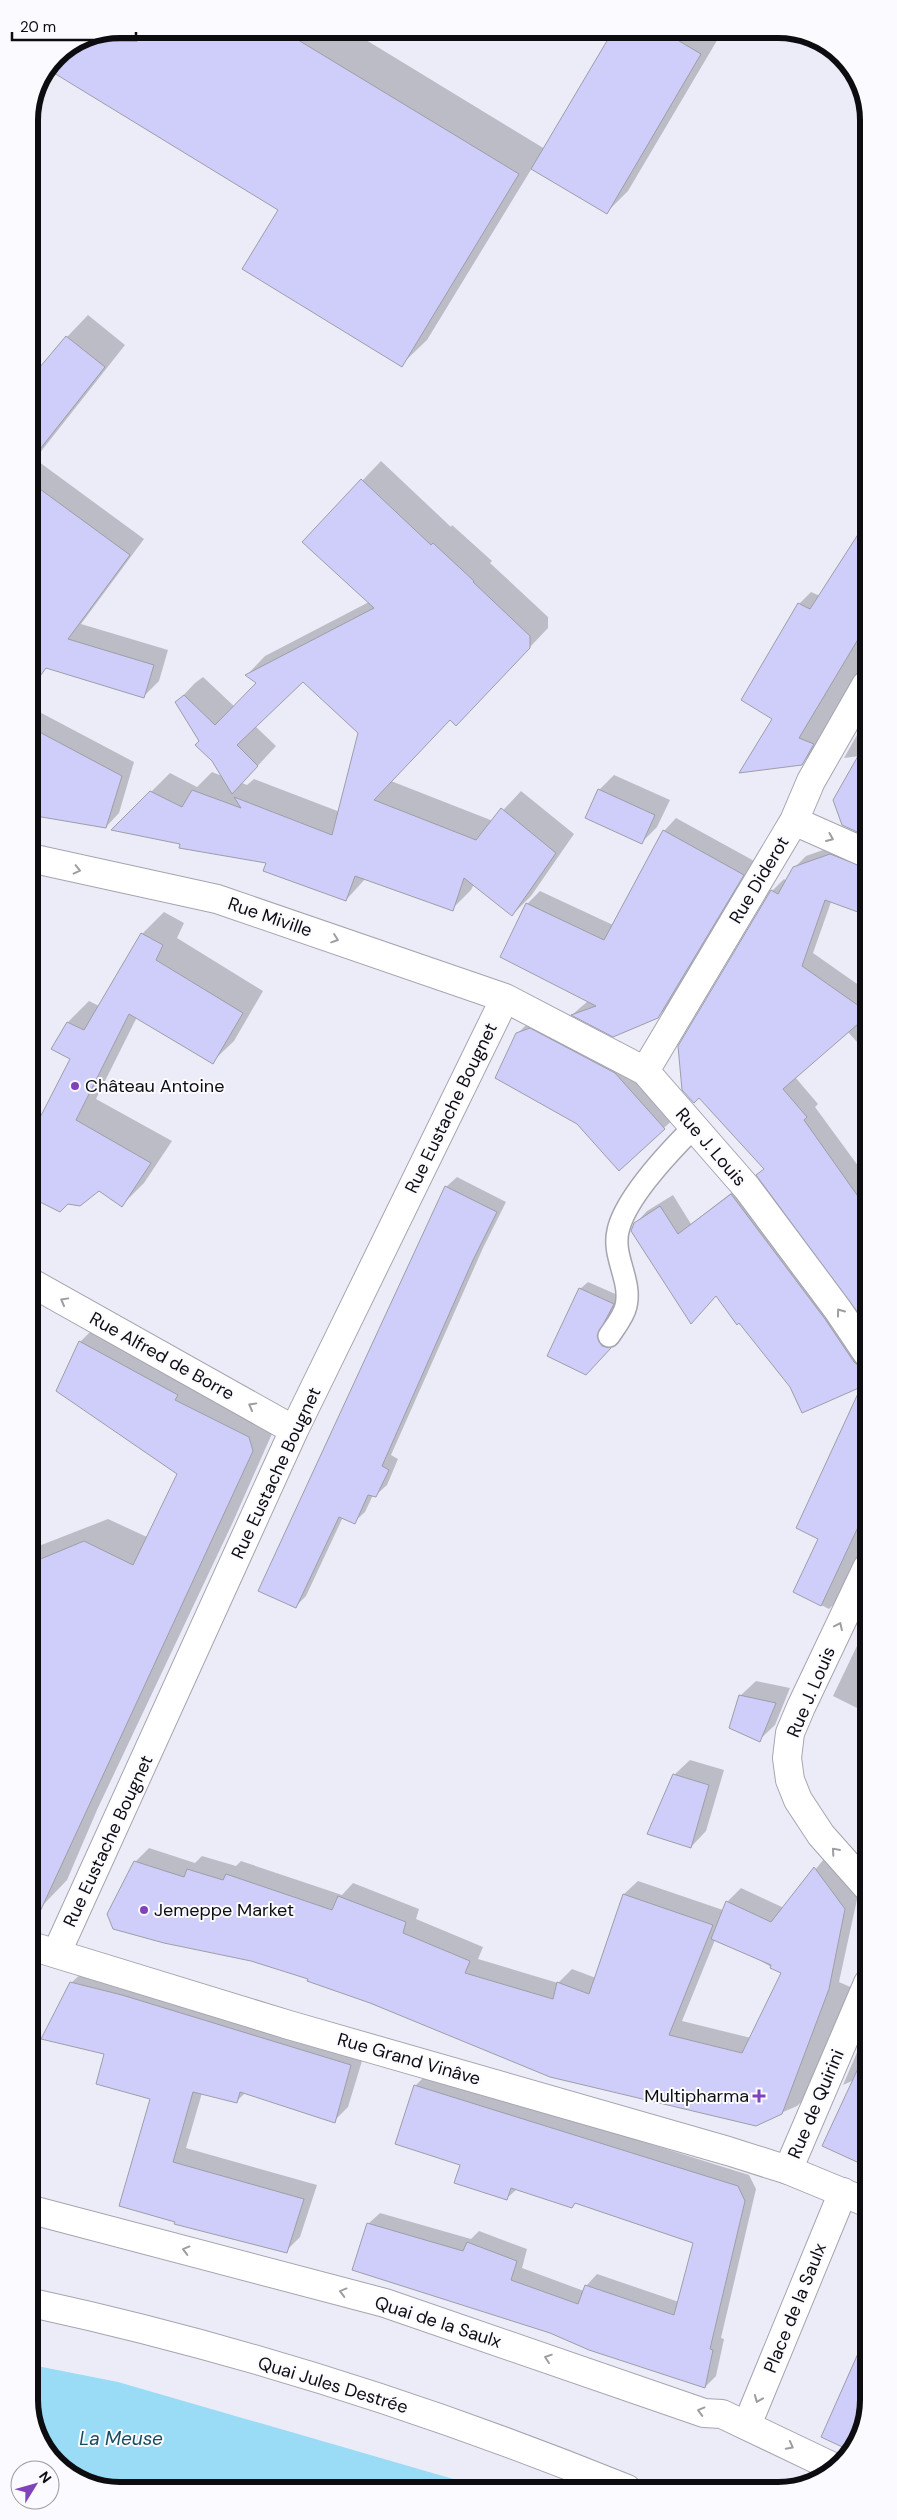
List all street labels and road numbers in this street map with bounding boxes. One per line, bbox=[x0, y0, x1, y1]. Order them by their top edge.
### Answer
street label: Rue Diderot bbox=[723, 832, 795, 928]
street label: Rue Miville bbox=[225, 891, 315, 943]
street label: Rue Eustache Bougnet bbox=[399, 1019, 503, 1197]
street label: Rue J. Louis bbox=[670, 1103, 752, 1191]
street label: Rue Alfred de Borre bbox=[85, 1306, 239, 1406]
street label: Rue Eustache Bougnet bbox=[226, 1383, 326, 1563]
street label: Rue J. Louis bbox=[781, 1643, 841, 1741]
street label: Rue Eustache Bougnet bbox=[58, 1751, 158, 1931]
street label: Rue Grand Vinâve bbox=[335, 2027, 483, 2091]
street label: Rue de Quirini bbox=[782, 2046, 850, 2162]
street label: Place de la Saulx bbox=[758, 2239, 832, 2376]
street label: Quai de la Saulx bbox=[372, 2290, 504, 2354]
street label: Quai Jules Destrée bbox=[255, 2351, 411, 2419]

